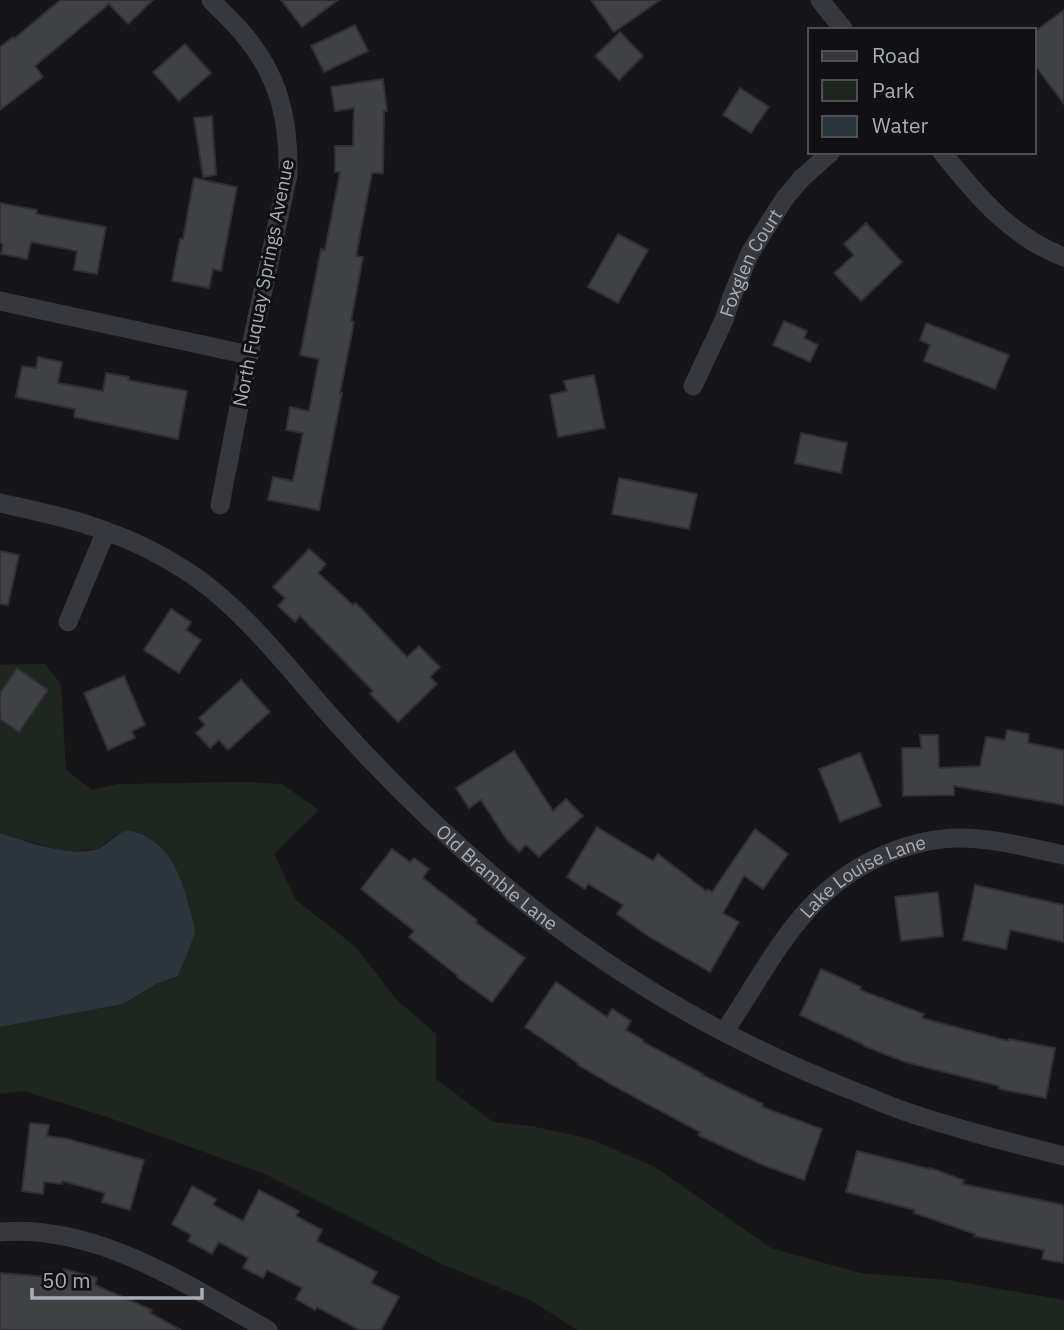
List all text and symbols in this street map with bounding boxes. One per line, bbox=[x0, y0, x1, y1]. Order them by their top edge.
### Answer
legend bbox=[808, 28, 1036, 154]
text: Road bbox=[872, 41, 920, 69]
text: Park bbox=[872, 76, 915, 104]
text: Water bbox=[872, 111, 929, 139]
street label: North Fuquay Springs Avenue bbox=[227, 157, 299, 409]
street label: Foxglen Court bbox=[714, 204, 787, 320]
street label: Old Bramble Lane bbox=[431, 819, 563, 936]
street label: Lake Louise Lane bbox=[794, 830, 928, 923]
scale bar bbox=[32, 1256, 201, 1300]
text: 50 m bbox=[42, 1266, 91, 1294]

